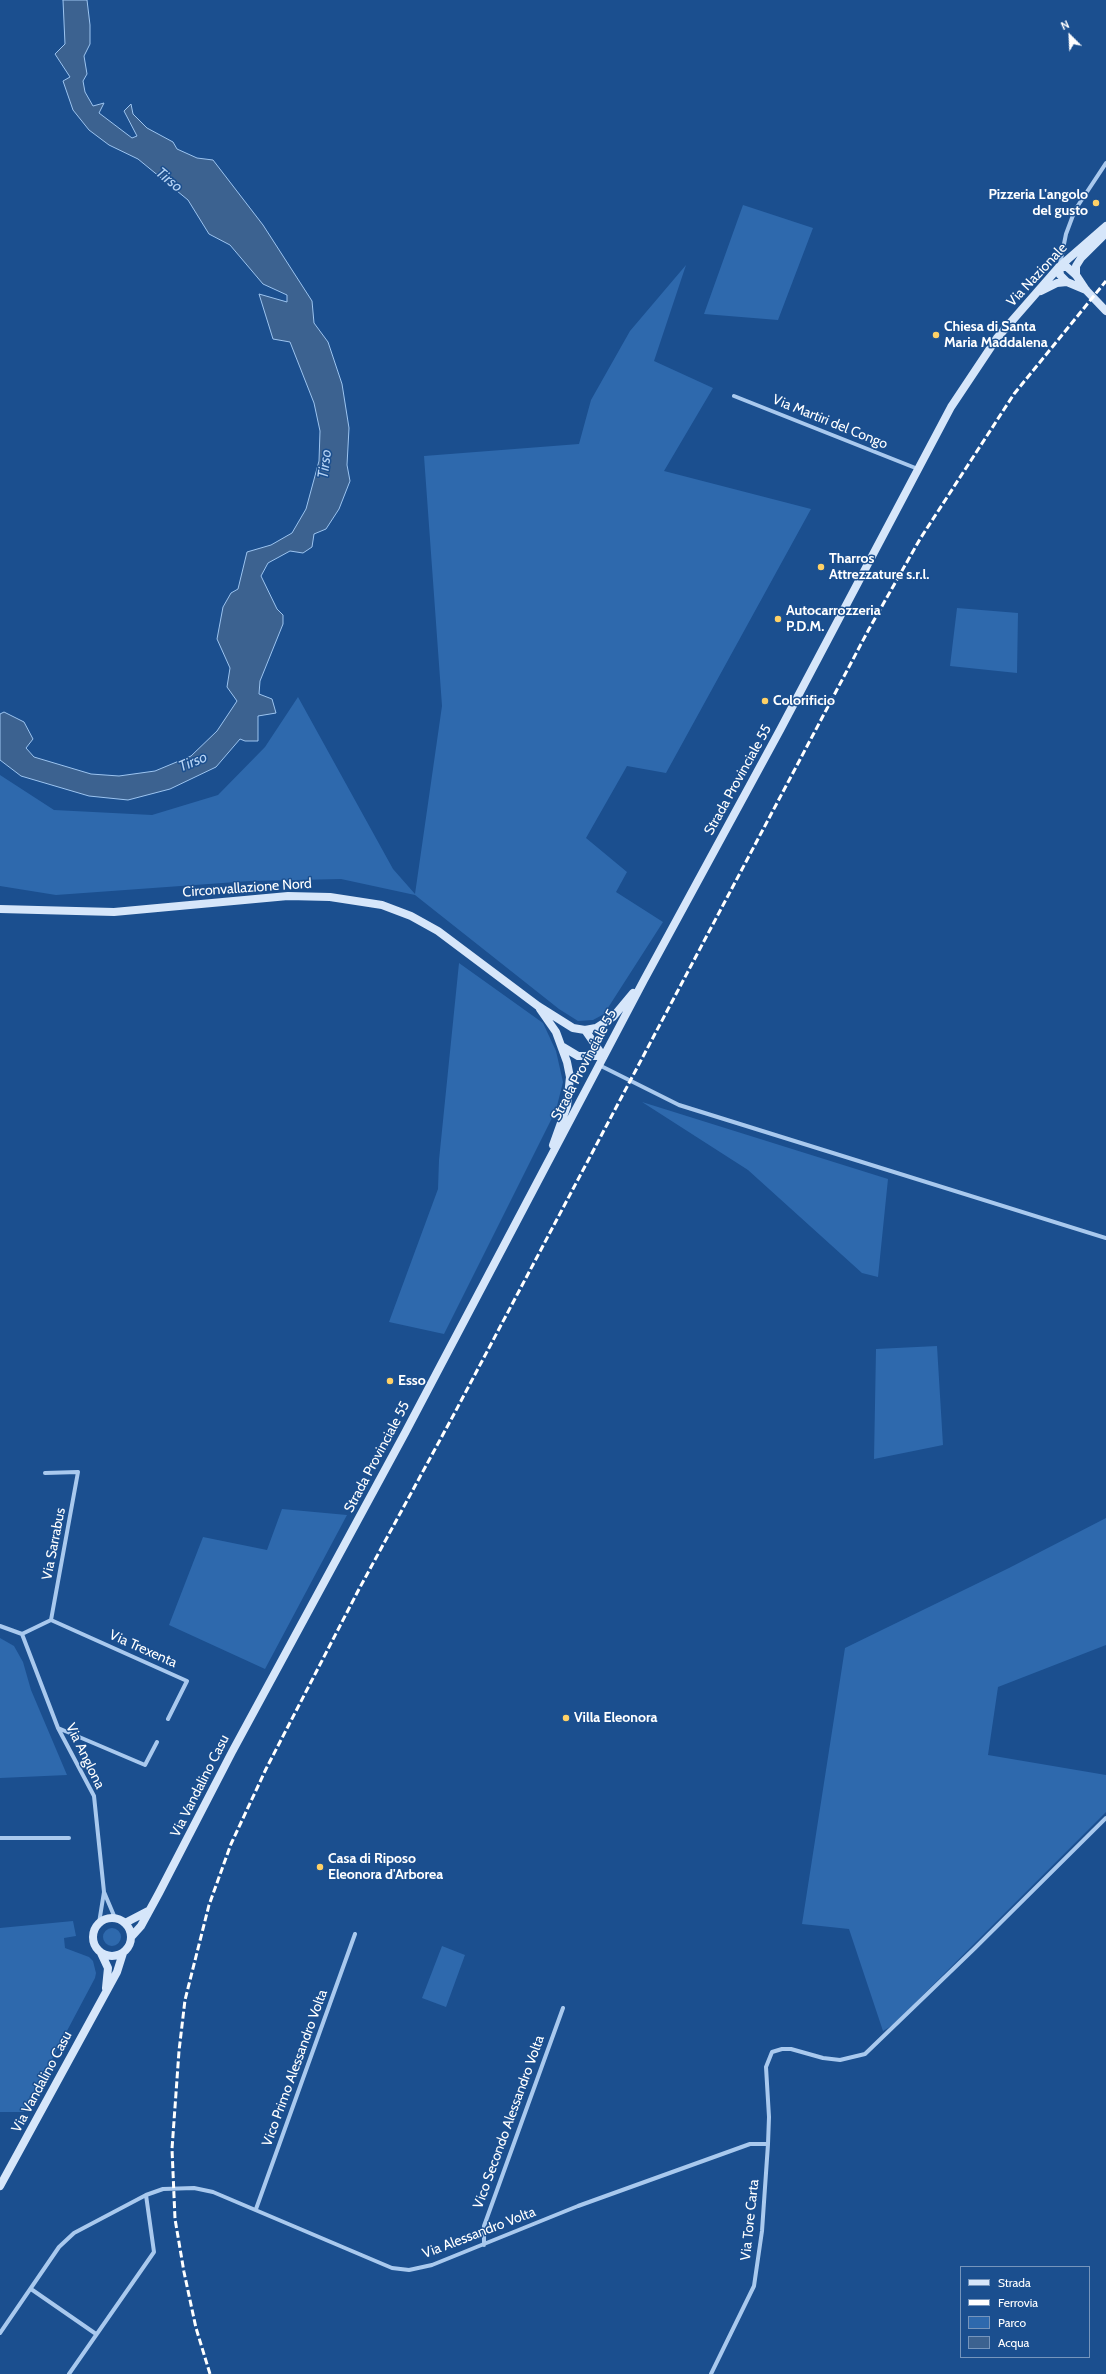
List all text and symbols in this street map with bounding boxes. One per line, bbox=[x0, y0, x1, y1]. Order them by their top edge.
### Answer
north arrow bbox=[1050, 16, 1090, 56]
text: N bbox=[1059, 17, 1072, 33]
water label: Tirso bbox=[152, 164, 186, 196]
place label: Pizzeria L'angolo del gusto bbox=[988, 187, 1088, 220]
marker: Pizzeria L'angolo del gusto bbox=[1091, 198, 1101, 208]
street label: Via Nazionale bbox=[1003, 240, 1071, 310]
place label: Chiesa di Santa Maria Maddalena bbox=[944, 319, 1048, 352]
marker: Chiesa di Santa Maria Maddalena bbox=[931, 330, 941, 340]
street label: Via Martiri del Congo bbox=[770, 391, 890, 453]
water label: Tirso bbox=[314, 448, 336, 480]
place label: Tharros Attrezzature s.r.l. bbox=[829, 551, 929, 584]
marker: Tharros Attrezzature s.r.l. bbox=[816, 562, 826, 572]
place label: Autocarrozzeria P.D.M. bbox=[786, 603, 881, 636]
marker: Autocarrozzeria P.D.M. bbox=[773, 614, 783, 624]
place label: Colorificio bbox=[773, 693, 835, 709]
marker: Colorificio bbox=[760, 696, 770, 706]
street label: Strada Provinciale 55 bbox=[701, 722, 775, 838]
water label: Tirso bbox=[176, 748, 210, 776]
street label: Circonvallazione Nord bbox=[182, 875, 312, 901]
street label: Strada Provinciale 55 bbox=[548, 1007, 620, 1123]
place label: Esso bbox=[398, 1373, 426, 1389]
marker: Esso bbox=[385, 1376, 395, 1386]
street label: Strada Provinciale 55 bbox=[341, 1399, 413, 1515]
street label: Via Sarrabus bbox=[39, 1506, 69, 1582]
street label: Via Trexenta bbox=[107, 1627, 179, 1671]
place label: Villa Eleonora bbox=[574, 1710, 657, 1726]
marker: Villa Eleonora bbox=[561, 1713, 571, 1723]
street label: Via Anglona bbox=[62, 1720, 108, 1792]
street label: Via Vandalino Casu bbox=[167, 1732, 233, 1840]
place label: Casa di Riposo Eleonora d'Arborea bbox=[328, 1851, 443, 1884]
marker: Casa di Riposo Eleonora d'Arborea bbox=[315, 1862, 325, 1872]
street label: Vico Primo Alessandro Volta bbox=[259, 1987, 331, 2149]
street label: Via Vandalino Casu bbox=[8, 2028, 76, 2136]
street label: Vico Secondo Alessandro Volta bbox=[470, 2033, 548, 2211]
street label: Via Tore Carta bbox=[737, 2178, 763, 2262]
street label: Via Alessandro Volta bbox=[420, 2204, 538, 2262]
legend bbox=[960, 2266, 1090, 2358]
text: Strada bbox=[998, 2275, 1031, 2290]
text: Ferrovia bbox=[998, 2295, 1038, 2310]
text: Parco bbox=[998, 2315, 1026, 2330]
text: Acqua bbox=[998, 2335, 1029, 2350]

